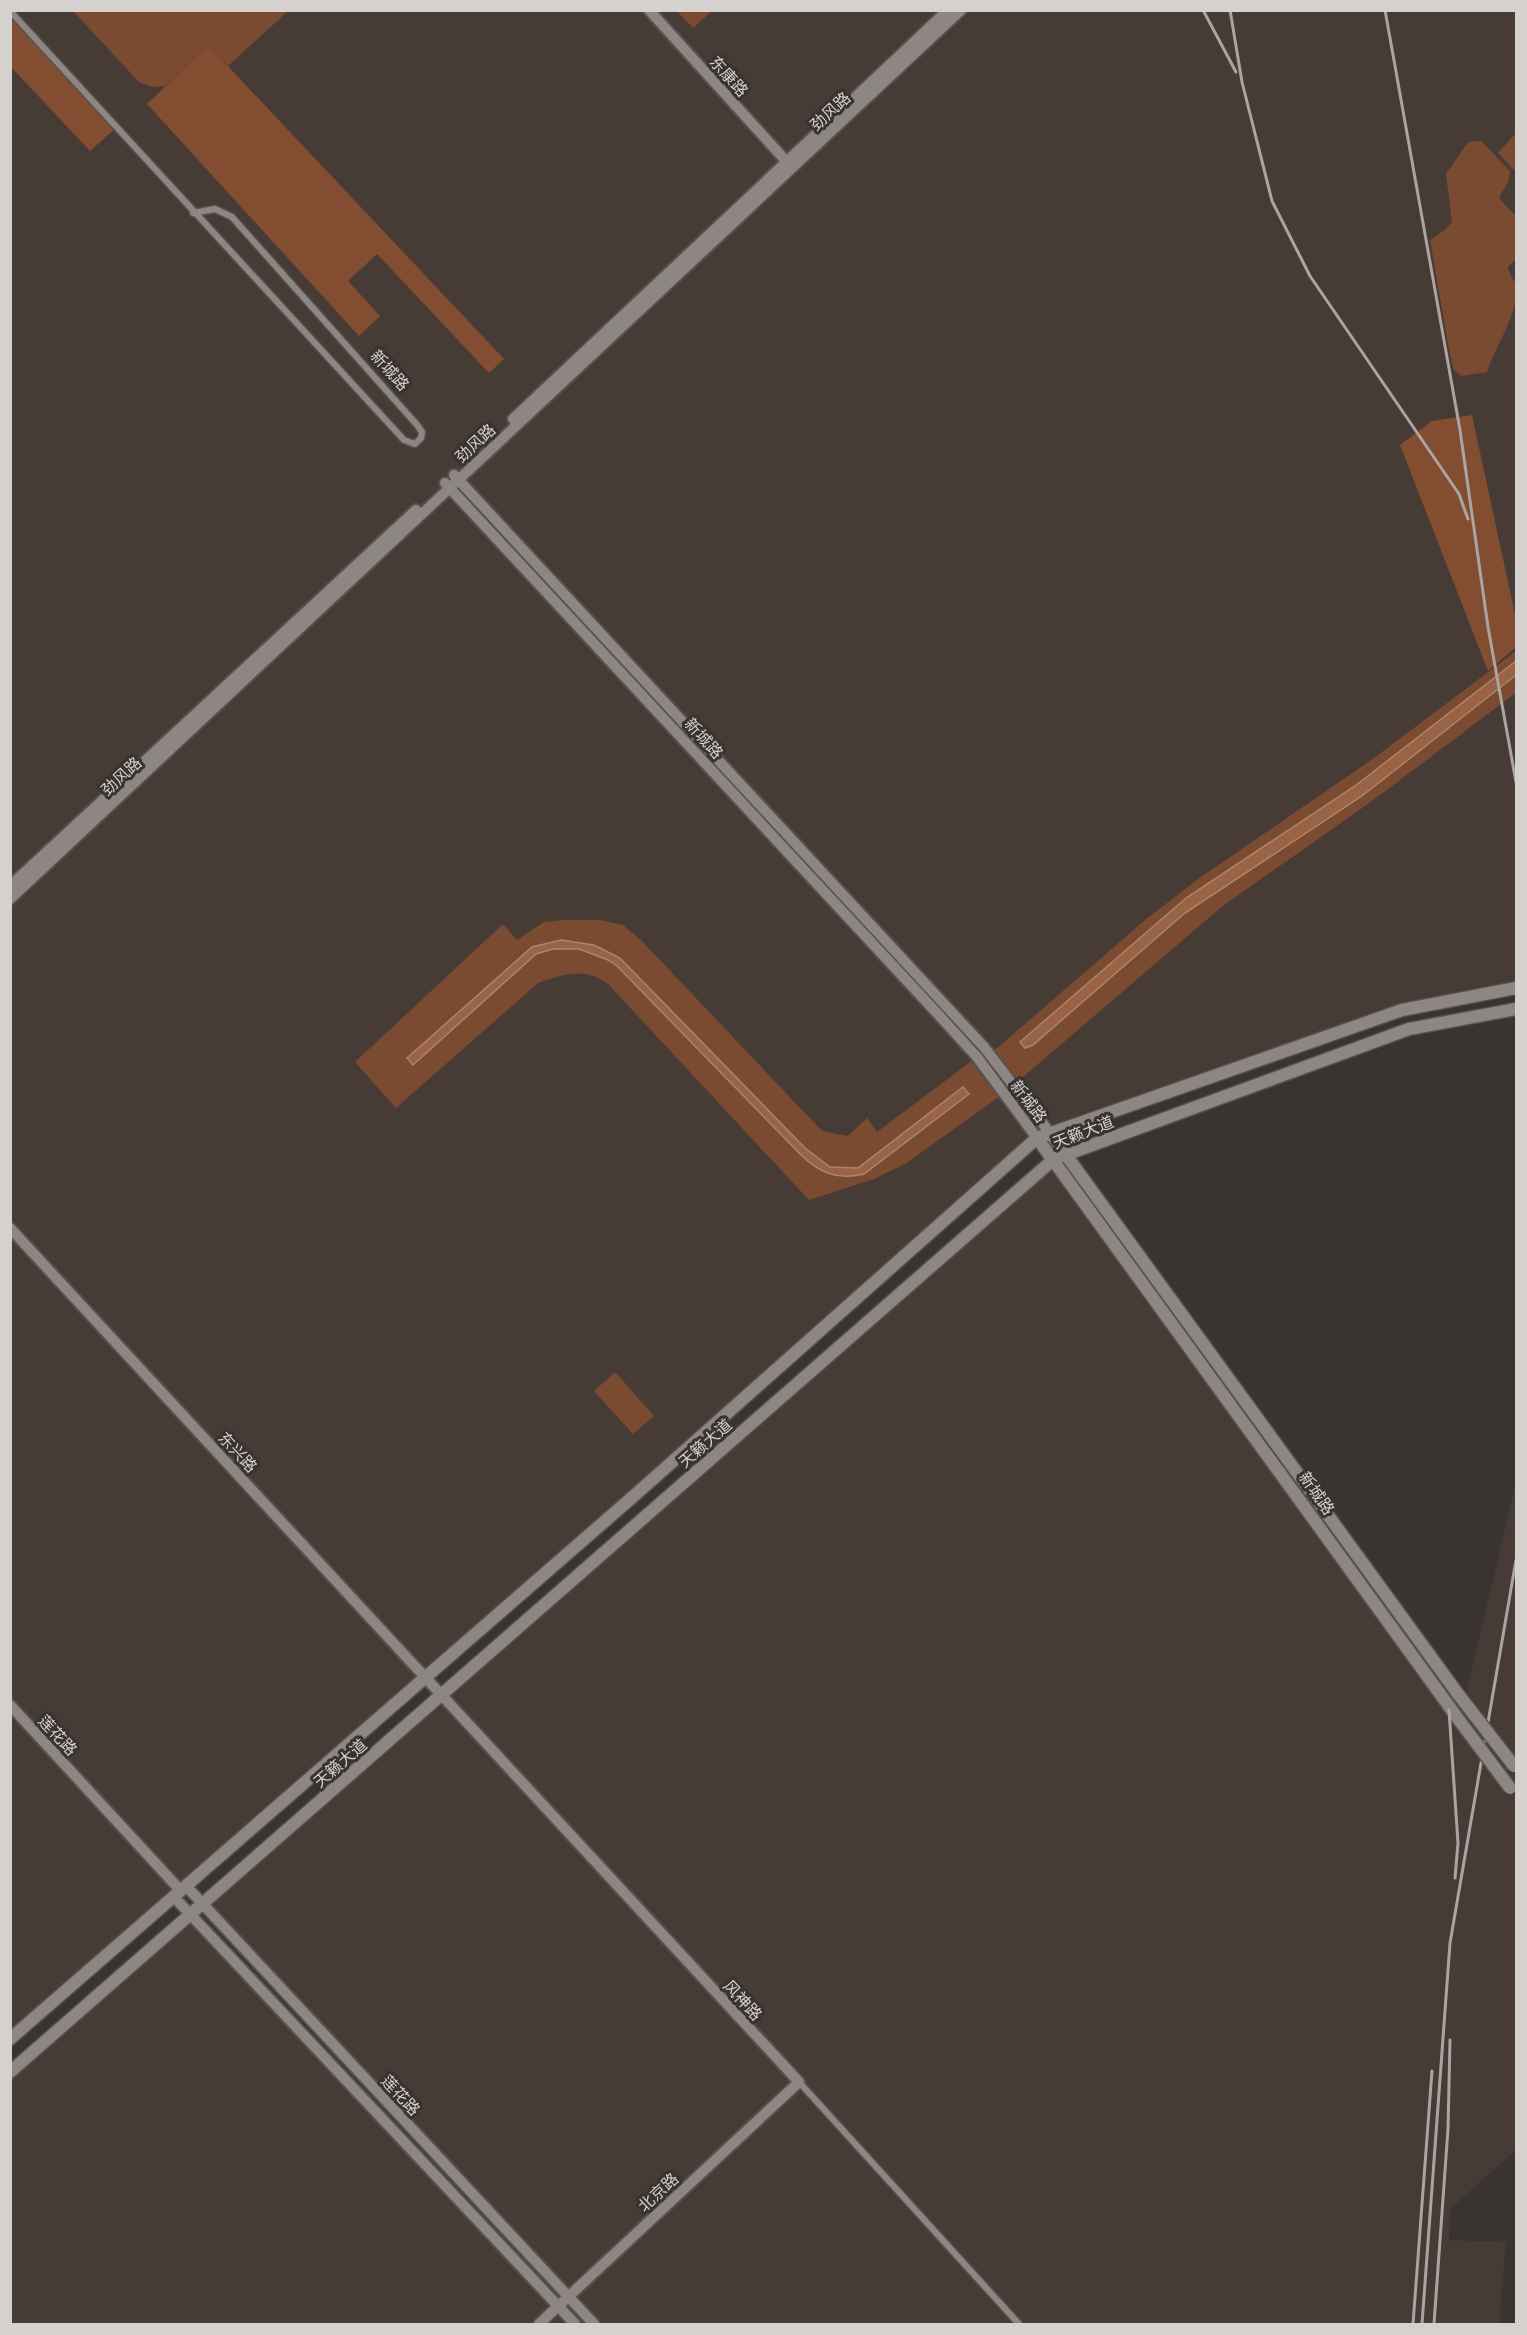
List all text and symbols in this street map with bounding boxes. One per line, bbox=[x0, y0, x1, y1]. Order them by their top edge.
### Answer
street label: 东康路 bbox=[706, 53, 751, 100]
street label: 劲风路 bbox=[807, 89, 854, 134]
street label: 新城路 bbox=[367, 347, 412, 394]
street label: 劲风路 bbox=[452, 421, 499, 466]
street label: 新城路 bbox=[681, 715, 726, 762]
street label: 劲风路 bbox=[98, 754, 145, 799]
street label: 新城路 bbox=[1007, 1077, 1050, 1126]
street label: 天籁大道 bbox=[1050, 1113, 1116, 1152]
street label: 天籁大道 bbox=[676, 1416, 735, 1471]
street label: 东兴路 bbox=[215, 1429, 260, 1476]
street label: 新城路 bbox=[1296, 1469, 1337, 1518]
street label: 莲花路 bbox=[35, 1712, 80, 1759]
street label: 天籁大道 bbox=[311, 1736, 370, 1791]
street label: 风神路 bbox=[720, 1977, 765, 2024]
street label: 莲花路 bbox=[378, 2072, 423, 2119]
street label: 北京路 bbox=[635, 2170, 682, 2215]

